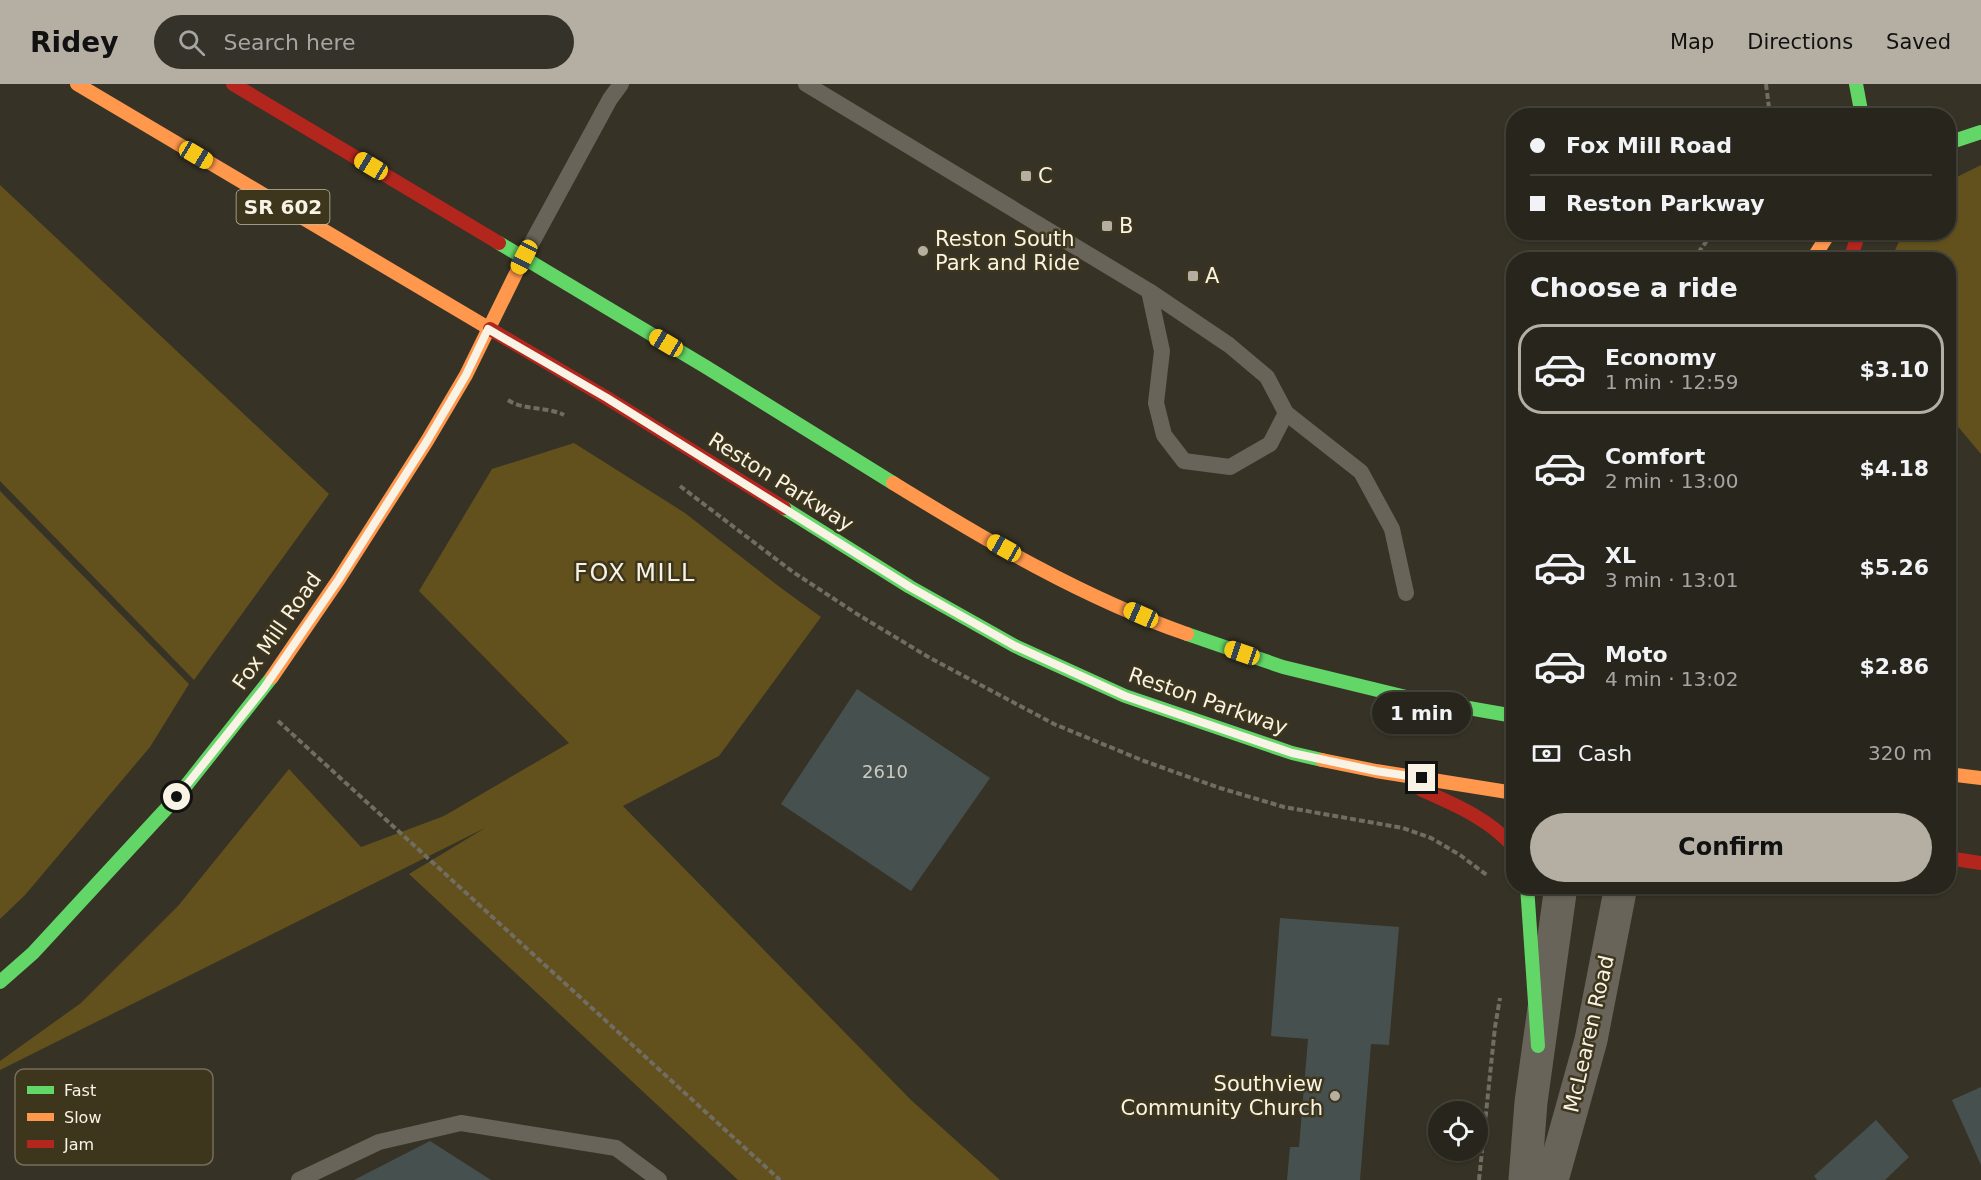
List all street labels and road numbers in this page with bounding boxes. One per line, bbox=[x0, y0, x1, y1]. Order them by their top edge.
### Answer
road number: SR 602 bbox=[236, 190, 330, 224]
street label: Reston Parkway bbox=[704, 428, 858, 536]
street label: Fox Mill Road bbox=[228, 568, 326, 694]
street label: Reston Parkway bbox=[1125, 663, 1291, 739]
street label: McLearen Road bbox=[1559, 953, 1619, 1115]

